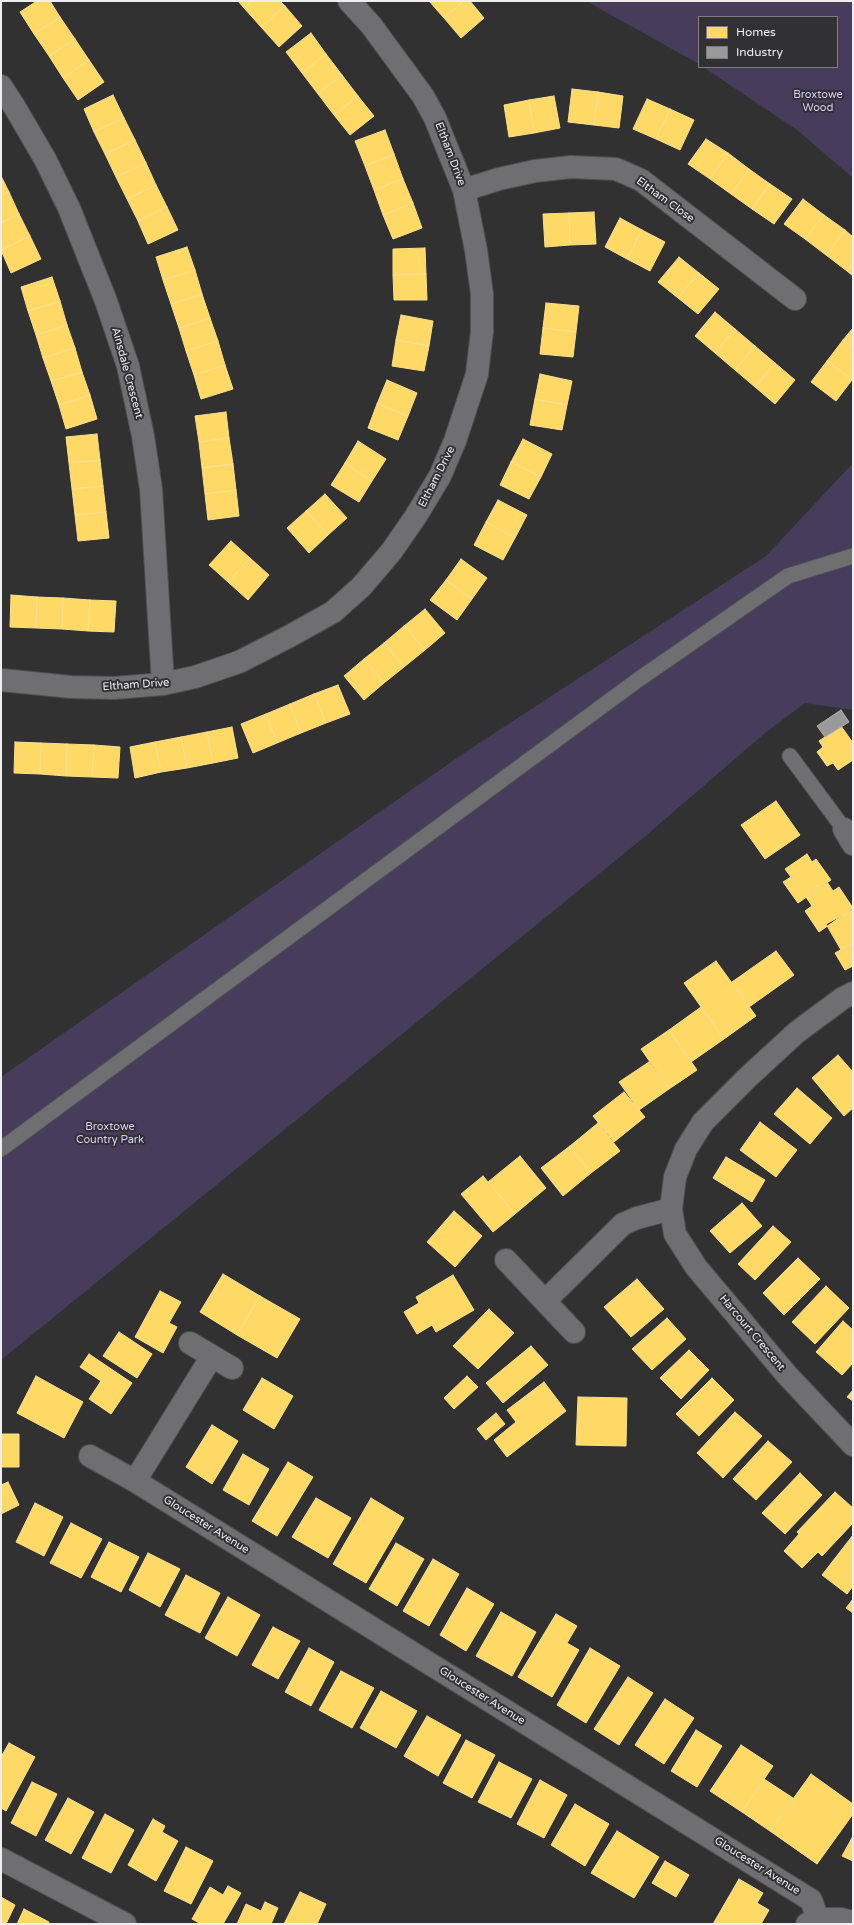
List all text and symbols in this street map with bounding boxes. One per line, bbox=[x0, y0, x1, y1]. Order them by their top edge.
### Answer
legend bbox=[698, 16, 838, 68]
text: Homes bbox=[736, 25, 776, 39]
text: Industry bbox=[736, 45, 783, 59]
park label: Broxtowe Wood bbox=[793, 88, 843, 114]
street label: Eltham Drive bbox=[432, 120, 468, 188]
street label: Eltham Close bbox=[633, 175, 697, 225]
street label: Ainsdale Crescent bbox=[108, 326, 146, 420]
street label: Eltham Drive bbox=[416, 444, 458, 510]
street label: Eltham Drive bbox=[102, 676, 170, 694]
park label: Broxtowe Country Park bbox=[76, 1120, 144, 1146]
street label: Harcourt Crescent bbox=[716, 1292, 788, 1374]
street label: Gloucester Avenue bbox=[161, 1493, 251, 1557]
street label: Gloucester Avenue bbox=[437, 1664, 527, 1728]
street label: Gloucester Avenue bbox=[712, 1834, 802, 1898]

